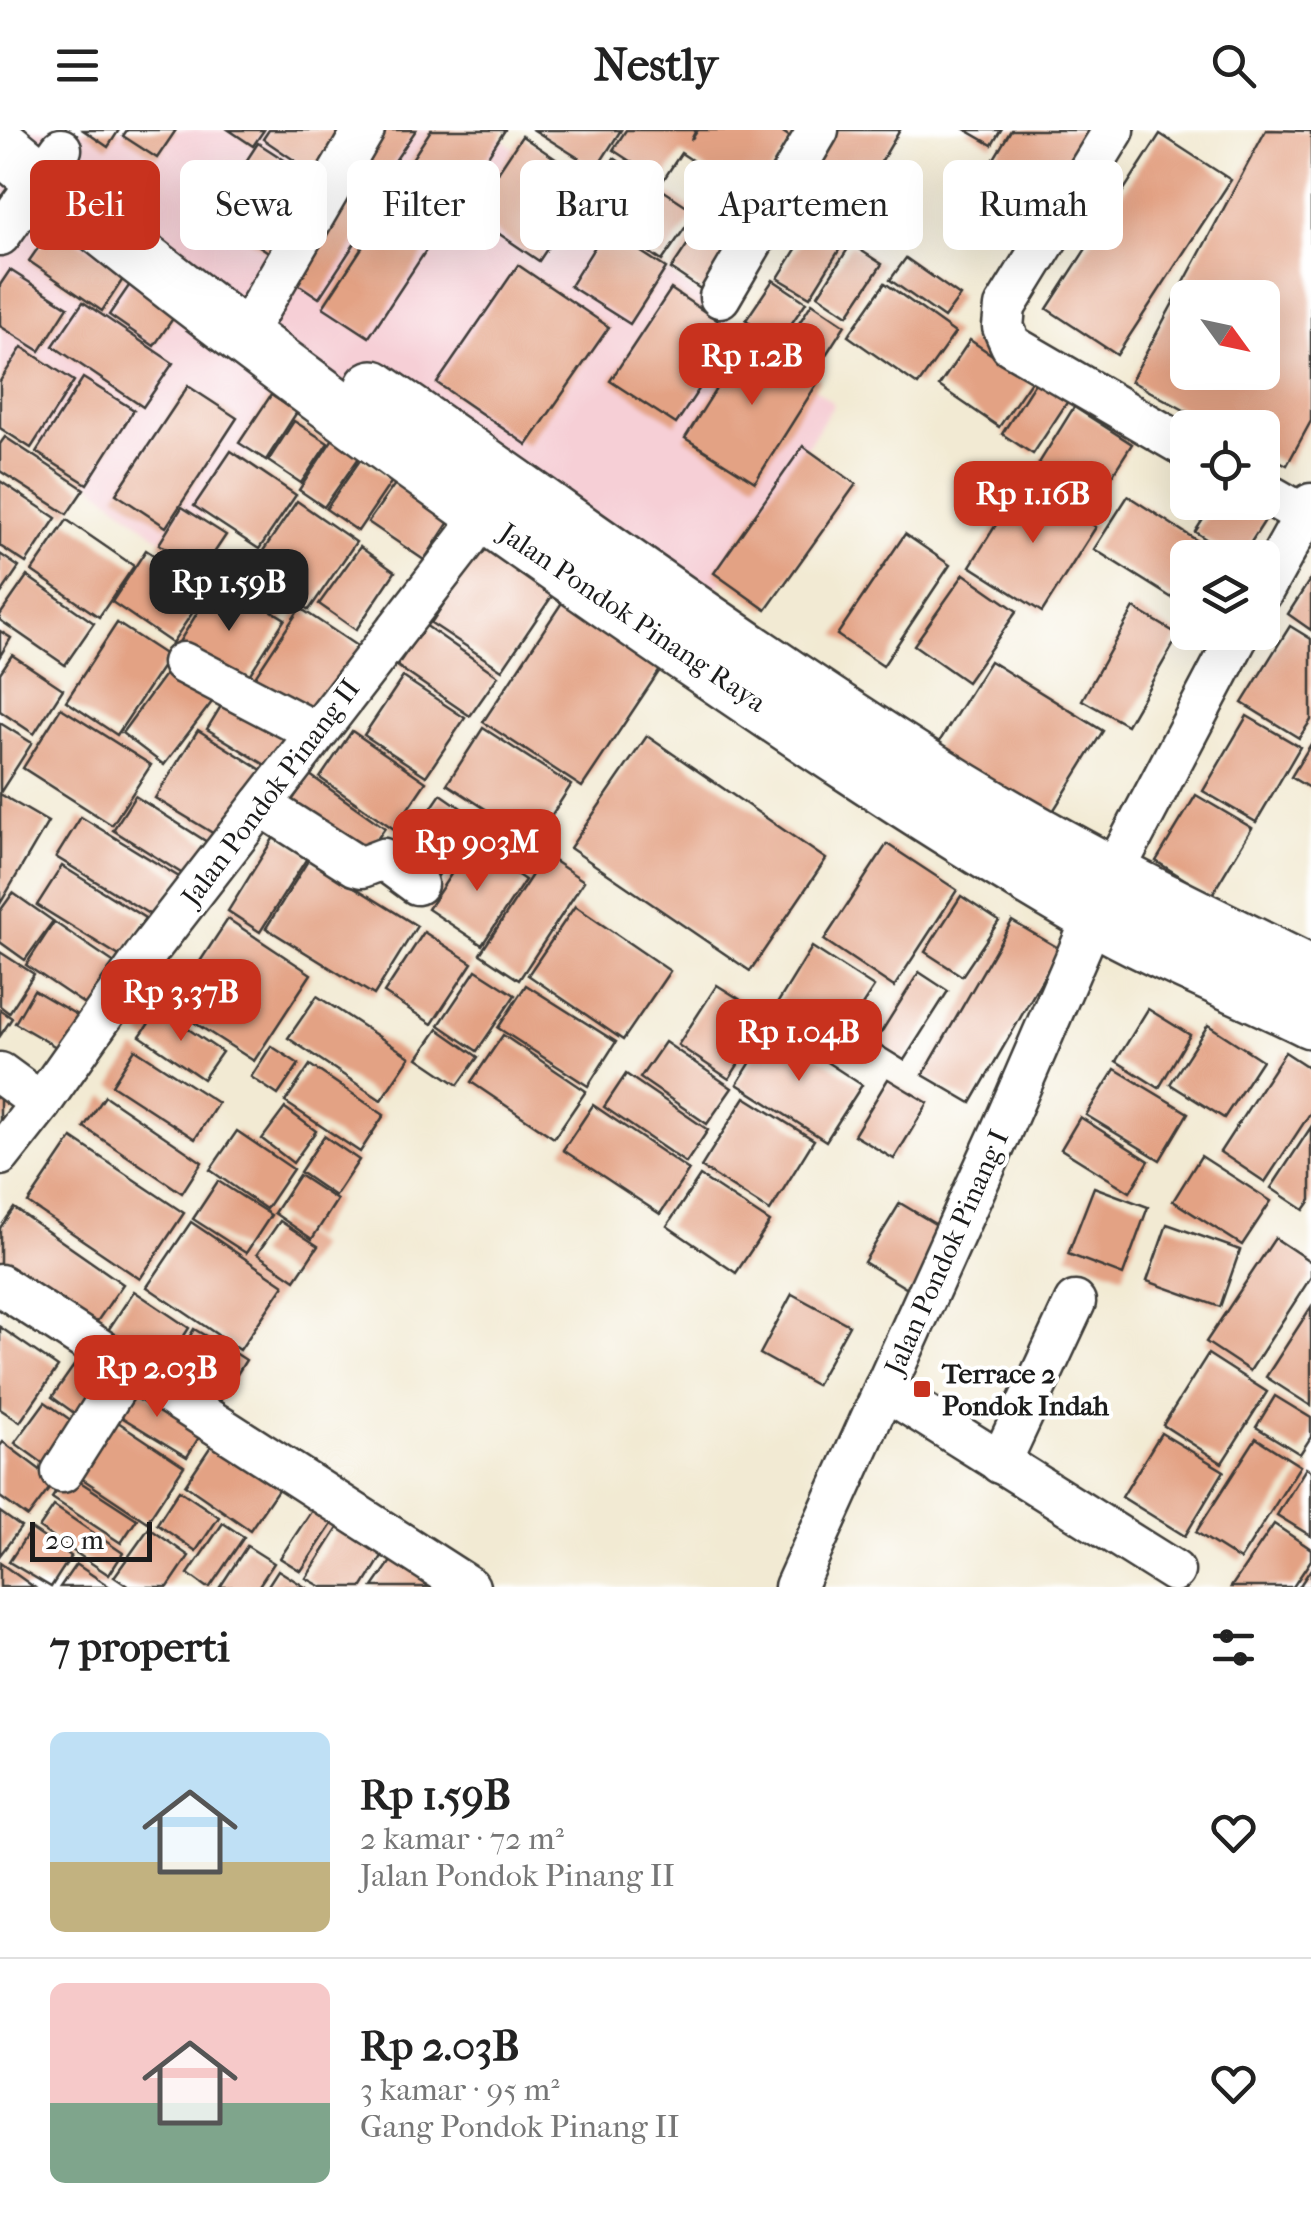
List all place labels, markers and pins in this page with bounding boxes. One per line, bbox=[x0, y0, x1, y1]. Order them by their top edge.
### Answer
pin: Rp 1.2B bbox=[660, 323, 844, 408]
pin: Rp 1.16B bbox=[930, 461, 1136, 546]
pin: Rp 1.59B bbox=[126, 549, 332, 634]
pin: Rp 903M bbox=[385, 809, 569, 894]
pin: Rp 3.37B bbox=[78, 959, 284, 1044]
pin: Rp 1.04B bbox=[696, 999, 902, 1084]
pin: Rp 2.03B bbox=[54, 1335, 260, 1420]
place label: Terrace 2 Pondok Indah bbox=[941, 1357, 1109, 1422]
marker: Terrace 2 Pondok Indah bbox=[911, 1378, 933, 1400]

